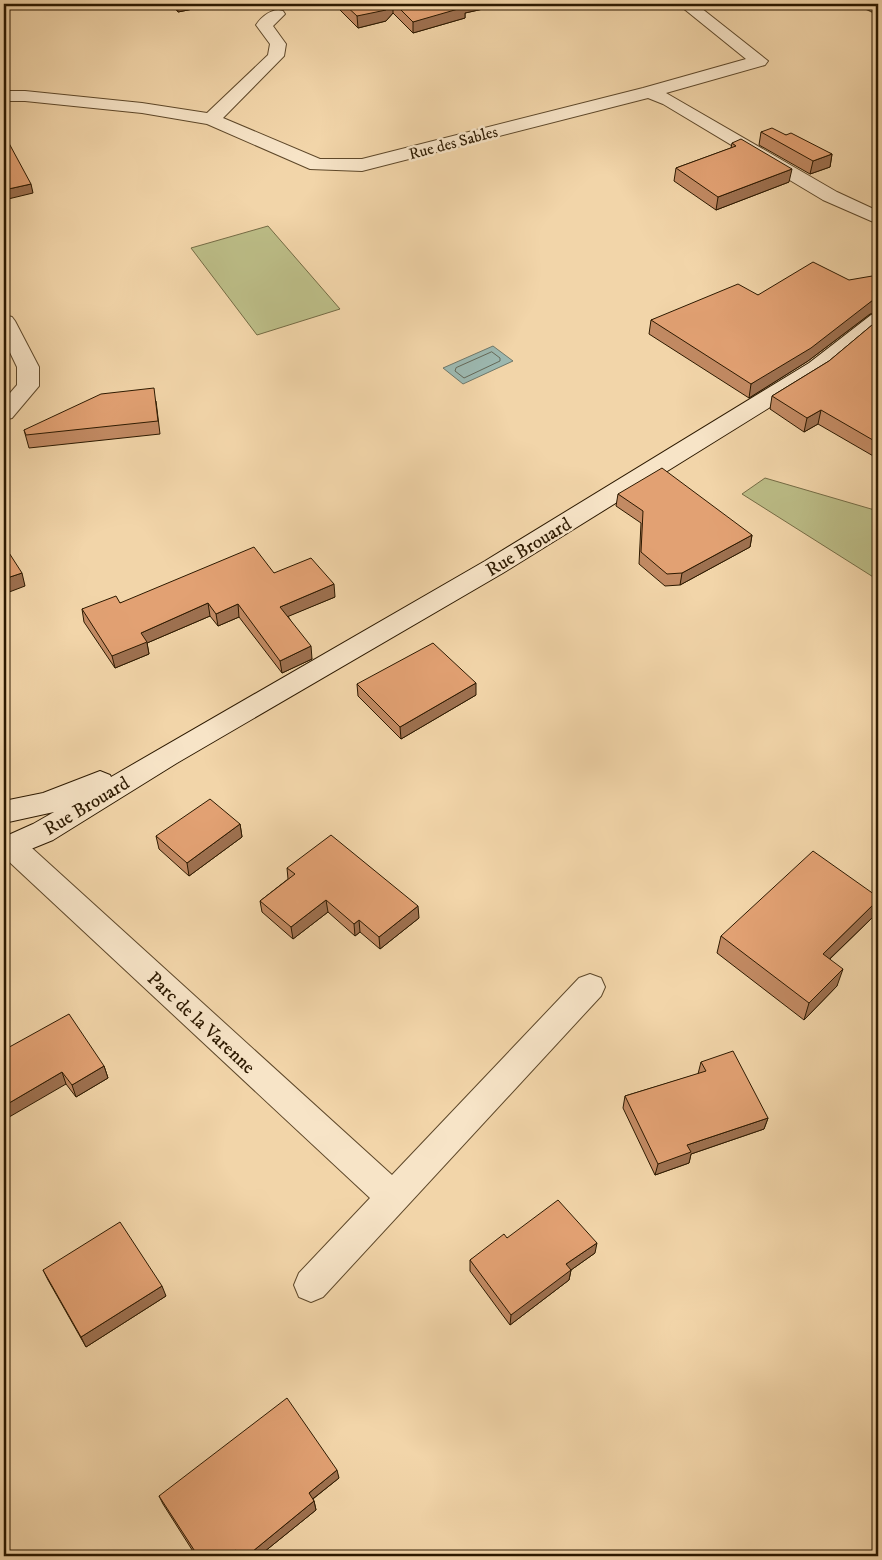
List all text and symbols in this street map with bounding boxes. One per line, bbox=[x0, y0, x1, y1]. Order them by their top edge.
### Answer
street label: Rue des Sables bbox=[407, 122, 500, 164]
street label: Rue Brouard bbox=[482, 513, 576, 582]
street label: Rue Brouard bbox=[40, 772, 134, 841]
street label: Parc de la Varenne bbox=[142, 967, 260, 1079]

